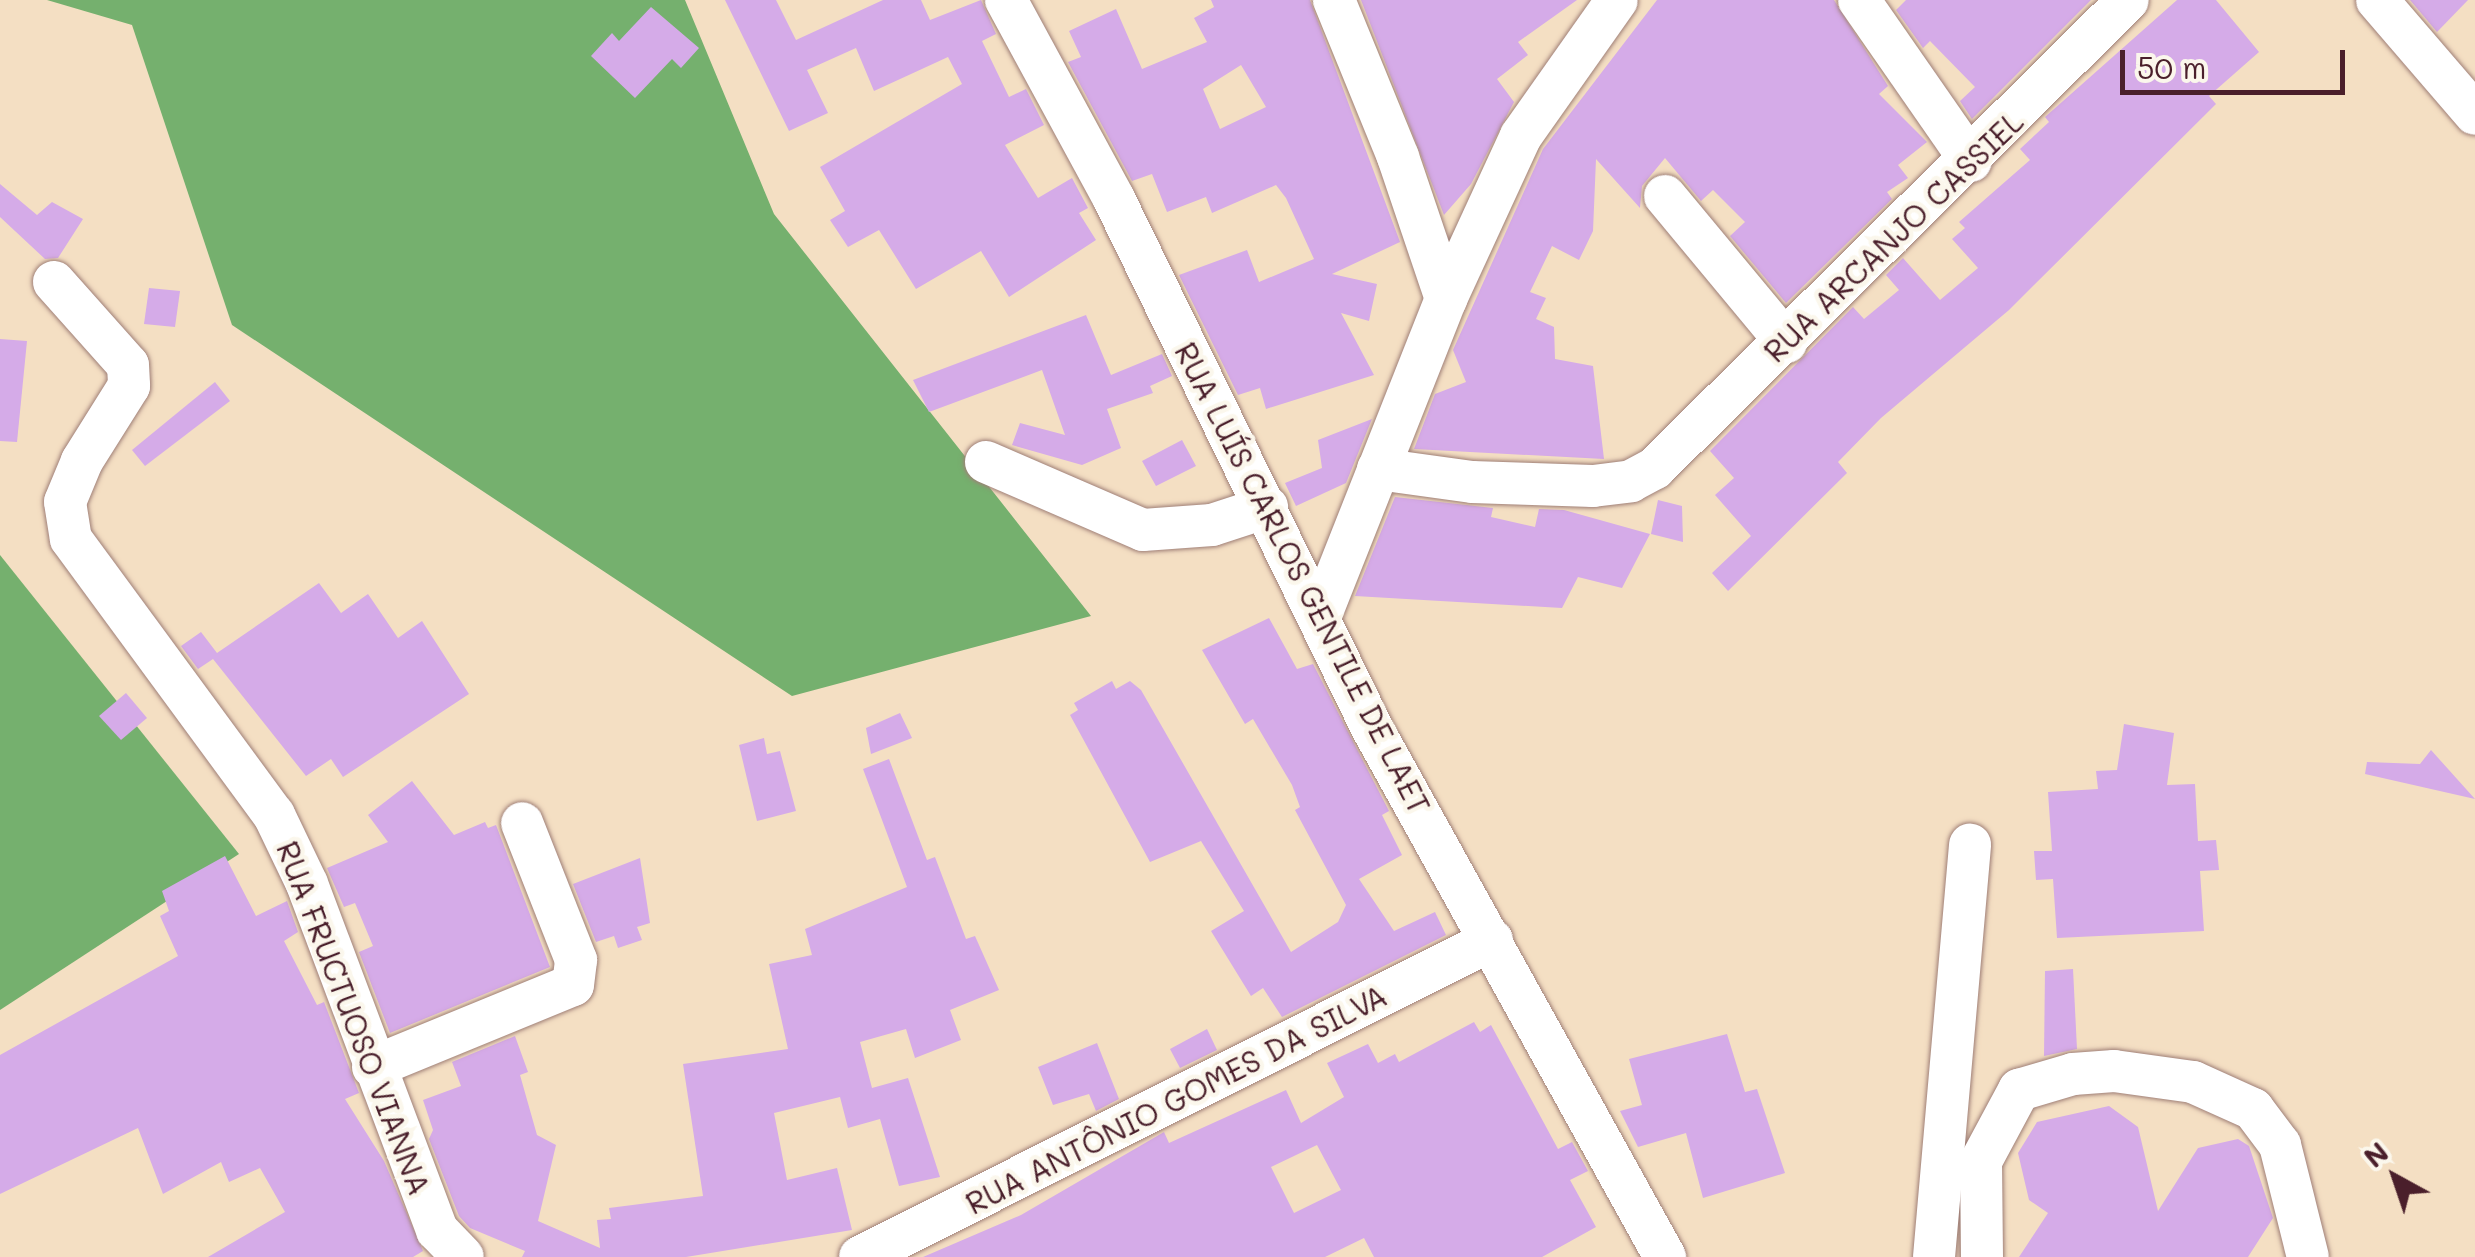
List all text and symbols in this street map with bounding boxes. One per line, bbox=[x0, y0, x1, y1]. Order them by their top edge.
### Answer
scale bar bbox=[2125, 30, 2350, 92]
text: 50 m bbox=[2137, 47, 2207, 87]
street label: RUA ARCANJO CASSIEL bbox=[1756, 103, 2030, 369]
street label: RUA LUÍS CARLOS GENTILE DE LAET bbox=[1168, 336, 1438, 820]
street label: RUA FRUCTUOSO VIANNA bbox=[270, 836, 438, 1200]
street label: RUA ANTÔNIO GOMES DA SILVA bbox=[960, 977, 1392, 1221]
north arrow bbox=[2345, 1127, 2445, 1227]
text: N bbox=[2356, 1133, 2395, 1175]

